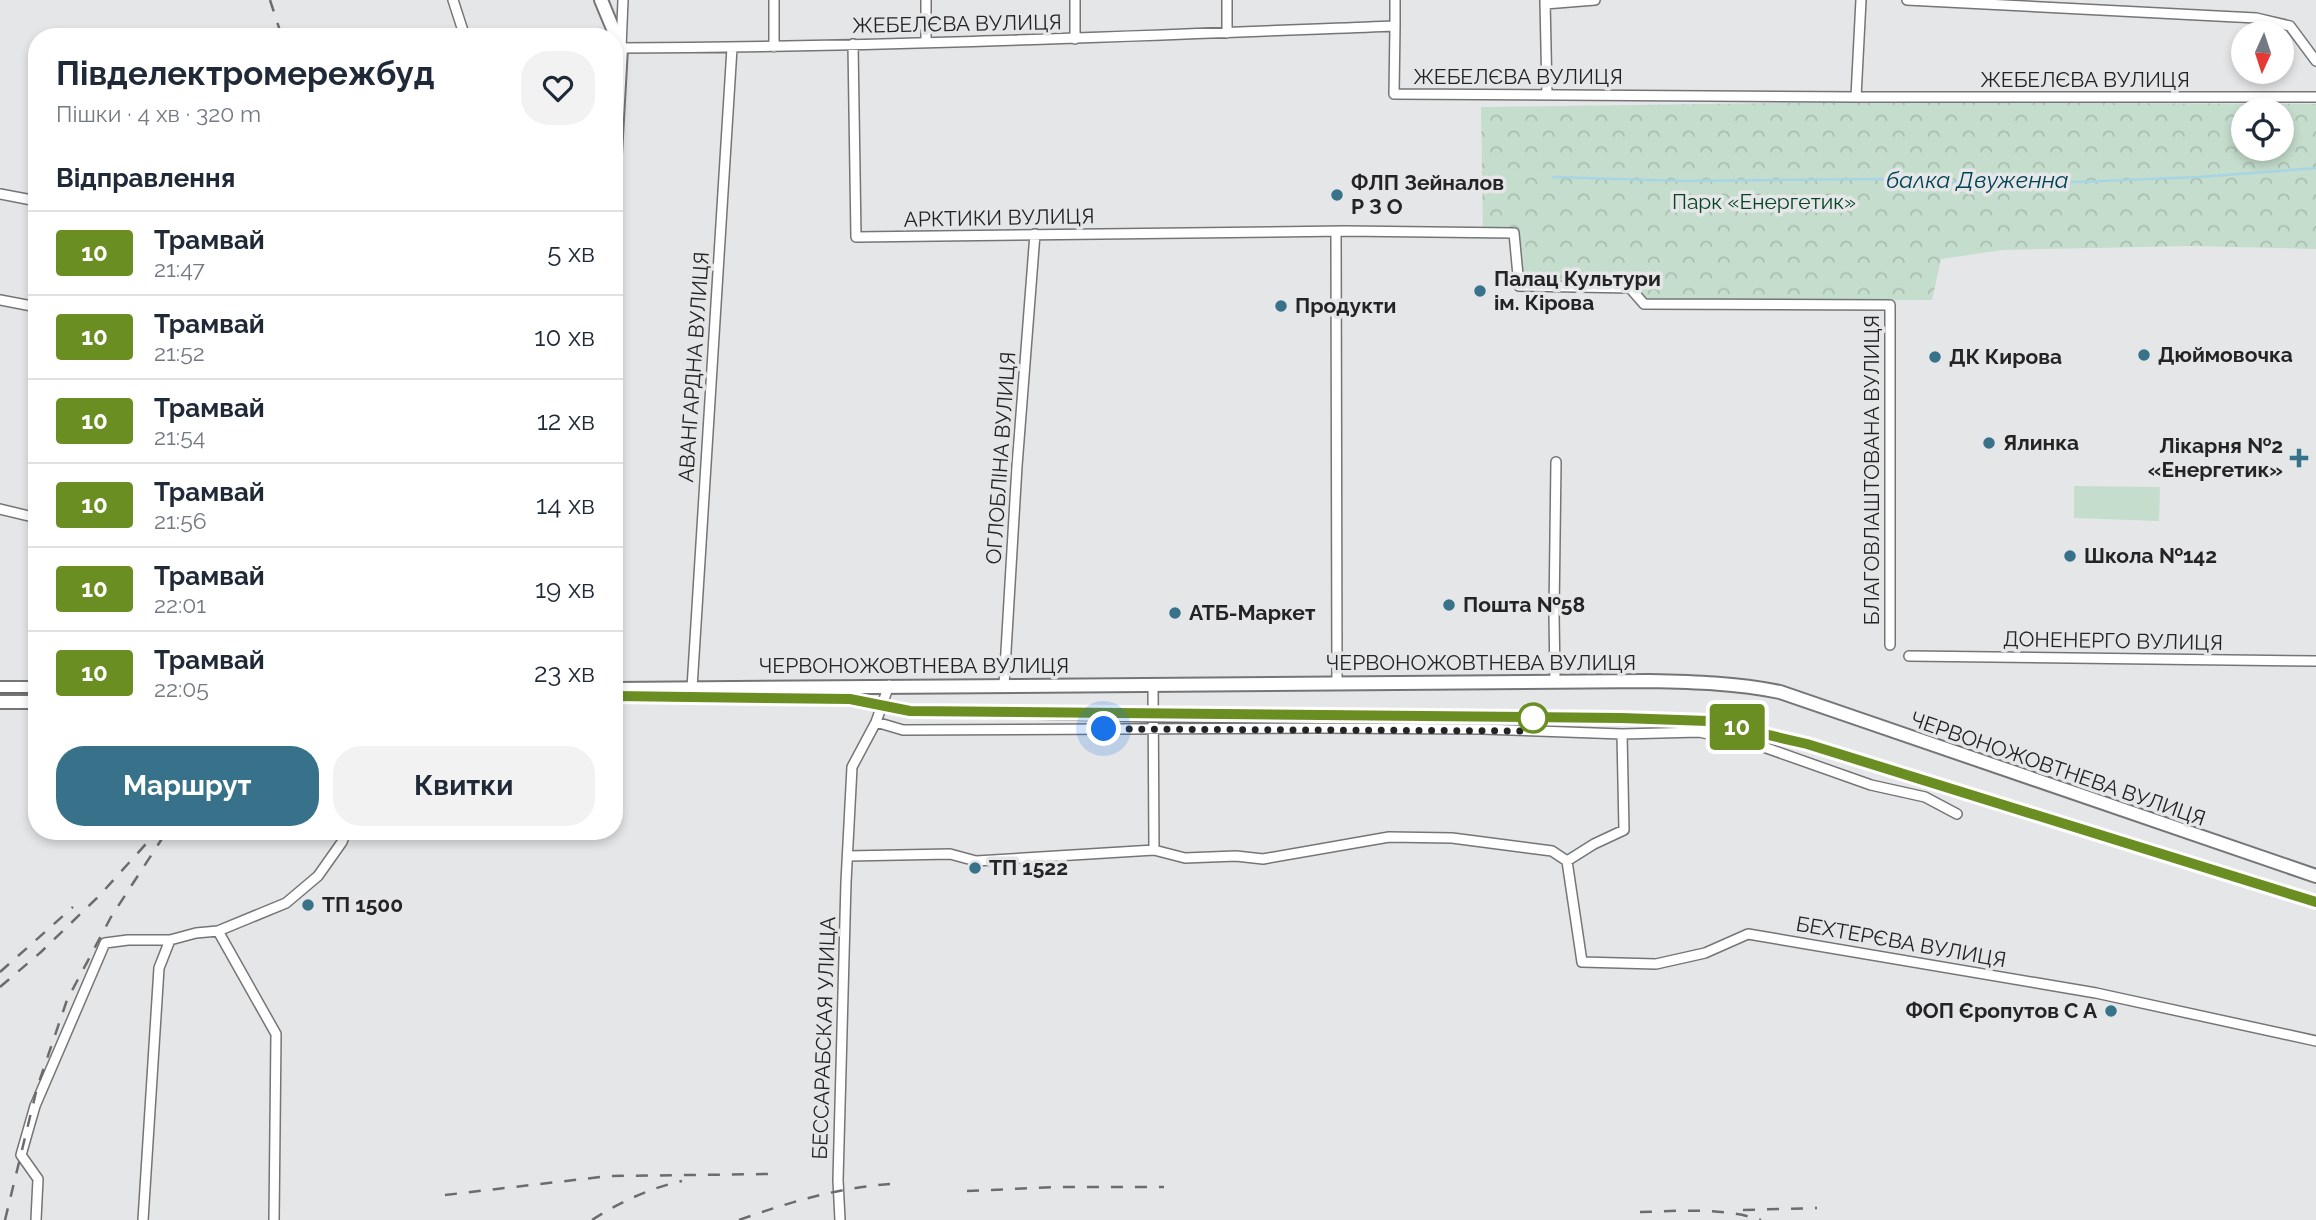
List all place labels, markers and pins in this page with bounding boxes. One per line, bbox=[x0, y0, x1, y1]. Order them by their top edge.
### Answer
place label: ФЛП Зейналов Р З О bbox=[1351, 170, 1504, 219]
marker: ФЛП Зейналов Р З О bbox=[1329, 187, 1345, 203]
place label: Палац Культури ім. Кірова bbox=[1494, 266, 1661, 315]
marker: Палац Культури ім. Кірова bbox=[1472, 283, 1488, 299]
place label: Продукти bbox=[1295, 293, 1396, 318]
marker: Продукти bbox=[1273, 298, 1289, 314]
place label: Дюймовочка bbox=[2158, 342, 2293, 367]
place label: ДК Кирова bbox=[1949, 344, 2062, 369]
marker: Дюймовочка bbox=[2136, 347, 2152, 363]
marker: ДК Кирова bbox=[1927, 349, 1943, 365]
place label: Ялинка bbox=[2003, 430, 2079, 455]
place label: Лікарня №2 «Енергетик» bbox=[2148, 433, 2283, 482]
marker: Ялинка bbox=[1981, 435, 1997, 451]
marker: Лікарня №2 «Енергетик» bbox=[2289, 448, 2309, 468]
place label: Школа №142 bbox=[2084, 543, 2217, 568]
marker: Школа №142 bbox=[2062, 548, 2078, 564]
place label: Пошта №58 bbox=[1463, 592, 1585, 617]
marker: Пошта №58 bbox=[1441, 597, 1457, 613]
place label: АТБ-Маркет bbox=[1189, 600, 1316, 625]
marker: АТБ-Маркет bbox=[1167, 605, 1183, 621]
unlabelled marker bbox=[1518, 703, 1548, 733]
place label: ТП 1522 bbox=[989, 855, 1068, 880]
marker: ТП 1522 bbox=[967, 860, 983, 876]
place label: ТП 1500 bbox=[322, 892, 403, 917]
marker: ТП 1500 bbox=[300, 897, 316, 913]
place label: ФОП Єропутов С А bbox=[1905, 998, 2098, 1023]
marker: ФОП Єропутов С А bbox=[2103, 1003, 2119, 1019]

